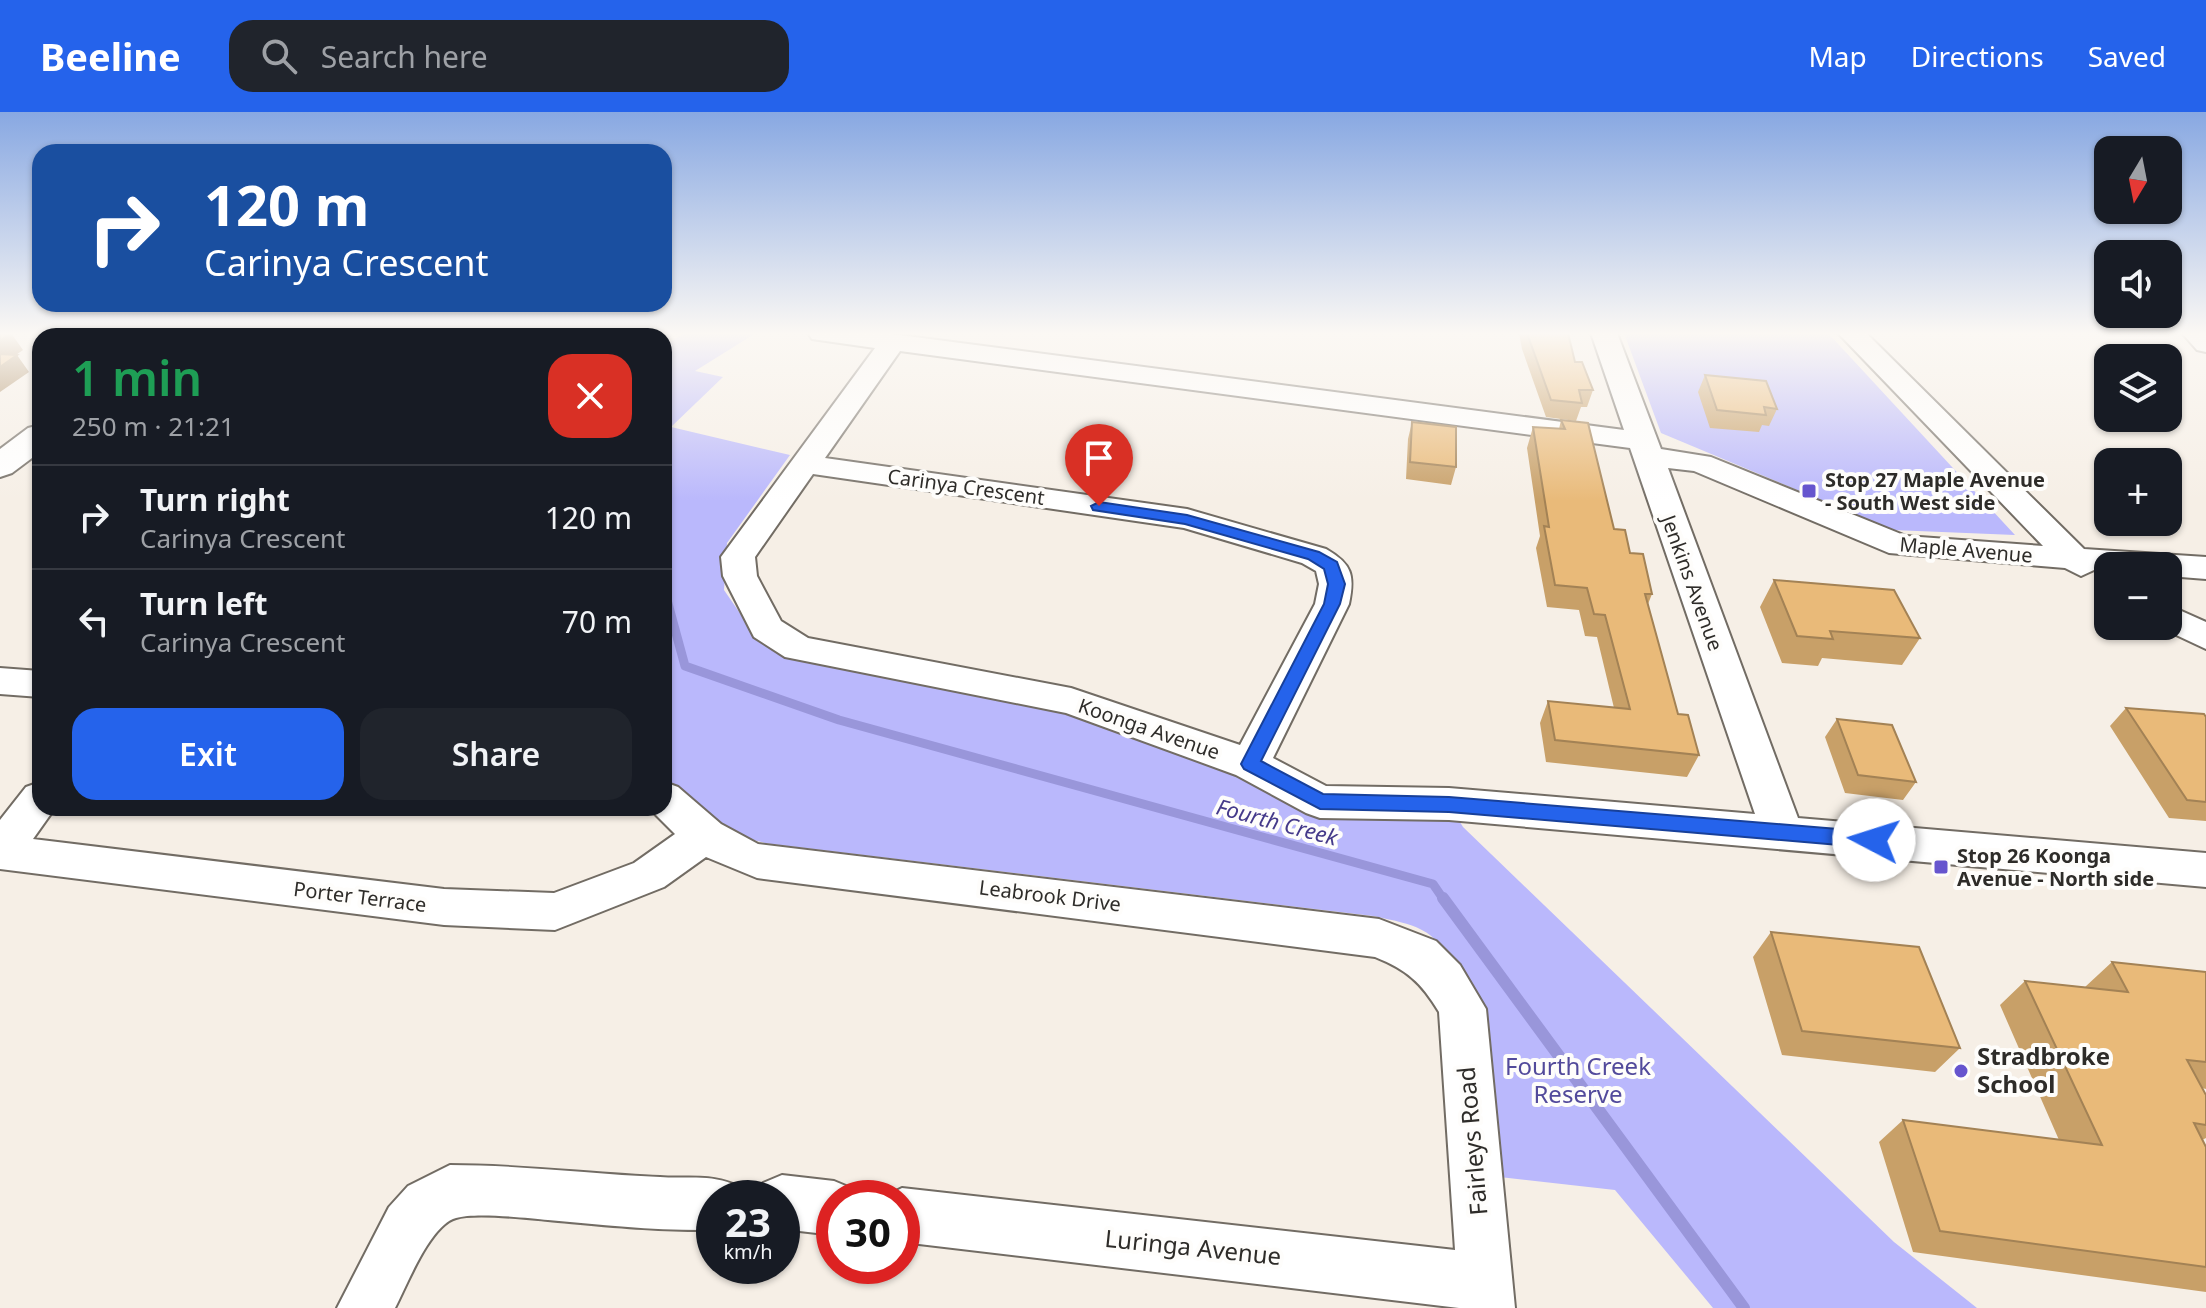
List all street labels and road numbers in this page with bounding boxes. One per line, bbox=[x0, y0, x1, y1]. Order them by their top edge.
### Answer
street label: Carinya Crescent bbox=[886, 462, 1046, 511]
street label: Jenkins Avenue bbox=[1655, 509, 1729, 654]
street label: Maple Avenue bbox=[1898, 530, 2034, 569]
street label: Koonga Avenue bbox=[1075, 692, 1223, 765]
street label: Leabrook Drive bbox=[978, 873, 1123, 918]
street label: Porter Terrace bbox=[292, 875, 428, 918]
street label: Fairleys Road bbox=[1449, 1066, 1494, 1217]
street label: Luringa Avenue bbox=[1103, 1221, 1283, 1272]

